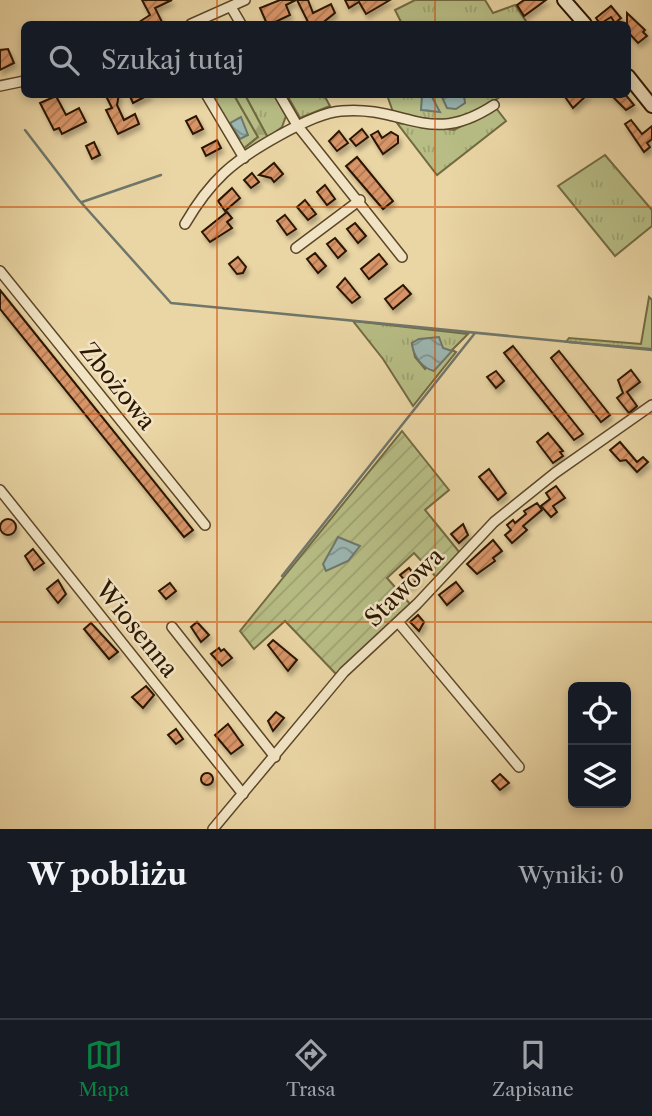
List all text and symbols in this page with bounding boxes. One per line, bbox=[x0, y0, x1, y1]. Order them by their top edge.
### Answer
search box bbox=[21, 21, 631, 98]
icon: search bbox=[45, 41, 83, 79]
text: Szukaj tutaj bbox=[101, 44, 244, 76]
street label: Zbożowa bbox=[74, 337, 162, 436]
street label: Stawowa bbox=[358, 541, 450, 633]
street label: Wiosenna bbox=[89, 574, 185, 683]
map controls bbox=[568, 682, 631, 808]
button: locate bbox=[568, 682, 631, 745]
button: layers bbox=[568, 745, 631, 808]
text: W pobliżu bbox=[28, 856, 187, 893]
text: Wyniki: 0 bbox=[518, 861, 624, 889]
tab: Mapa bbox=[78, 1036, 129, 1101]
tab: Trasa bbox=[286, 1036, 335, 1101]
tab: Zapisane bbox=[492, 1036, 574, 1101]

